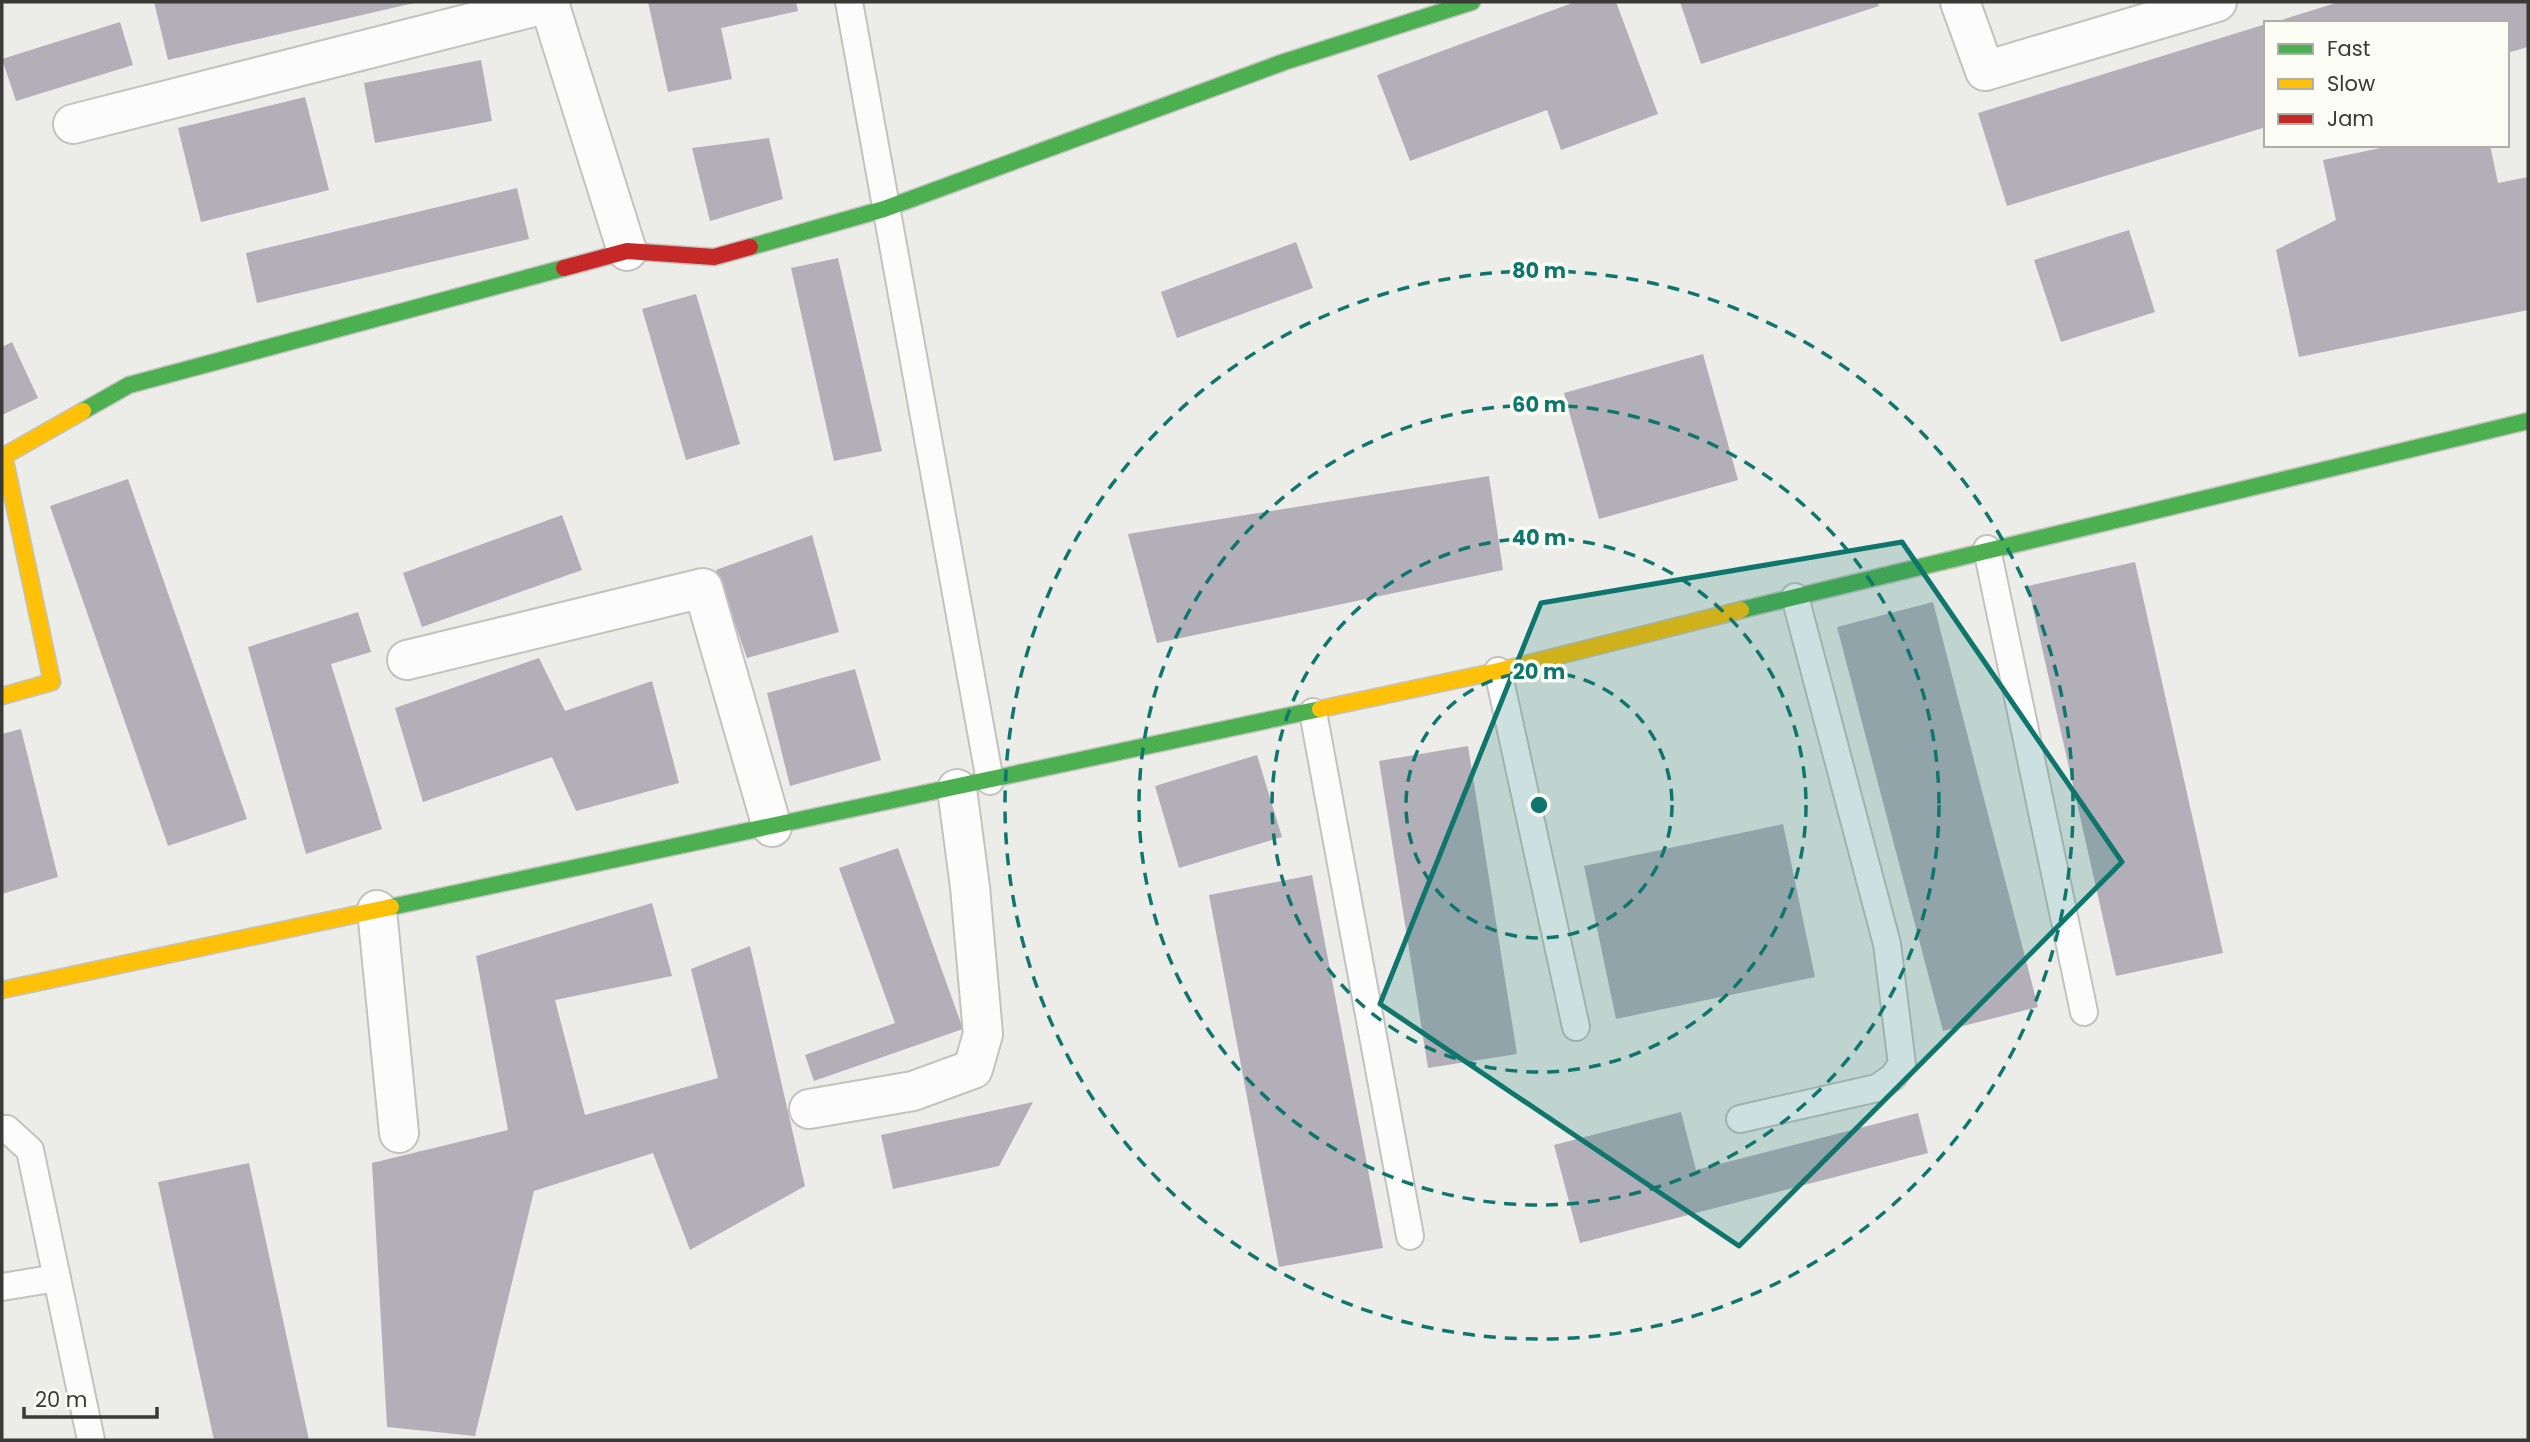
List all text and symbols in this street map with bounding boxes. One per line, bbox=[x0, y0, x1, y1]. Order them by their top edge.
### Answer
legend bbox=[2264, 21, 2509, 147]
text: Fast bbox=[2327, 34, 2370, 63]
text: Slow bbox=[2327, 69, 2375, 98]
text: Jam bbox=[2327, 104, 2374, 133]
text: 80 m bbox=[1512, 256, 1566, 285]
text: 60 m bbox=[1512, 390, 1566, 419]
text: 40 m bbox=[1512, 523, 1566, 552]
text: 20 m bbox=[1513, 657, 1565, 686]
centre of rings bbox=[1527, 793, 1551, 817]
scale bar bbox=[24, 1376, 158, 1420]
text: 20 m bbox=[35, 1385, 88, 1414]

